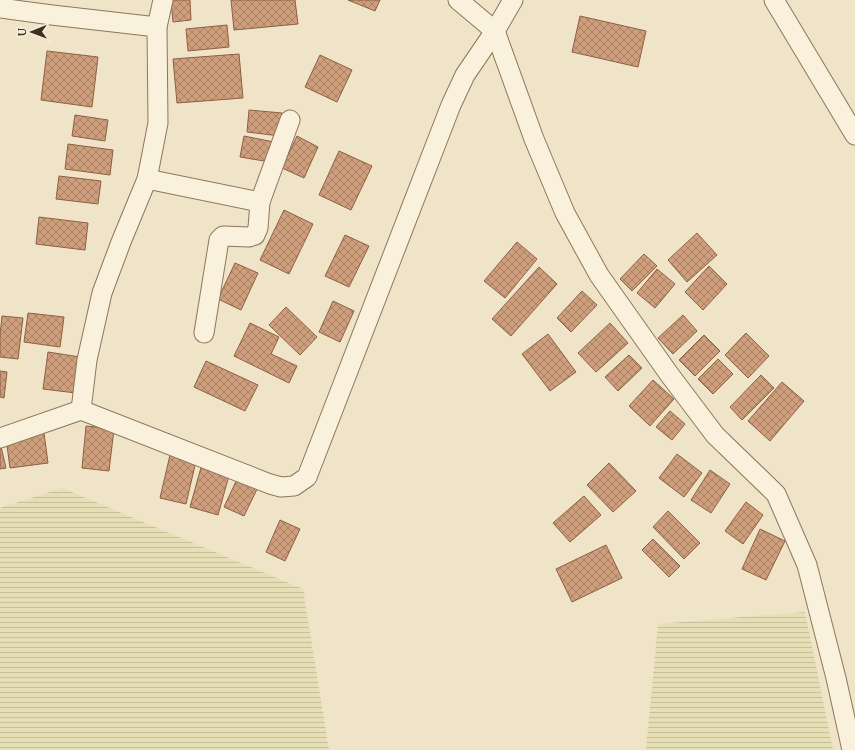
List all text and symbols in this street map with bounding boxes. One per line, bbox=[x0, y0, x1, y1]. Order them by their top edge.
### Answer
north arrow bbox=[12, 12, 52, 52]
text: U bbox=[15, 27, 29, 36]

